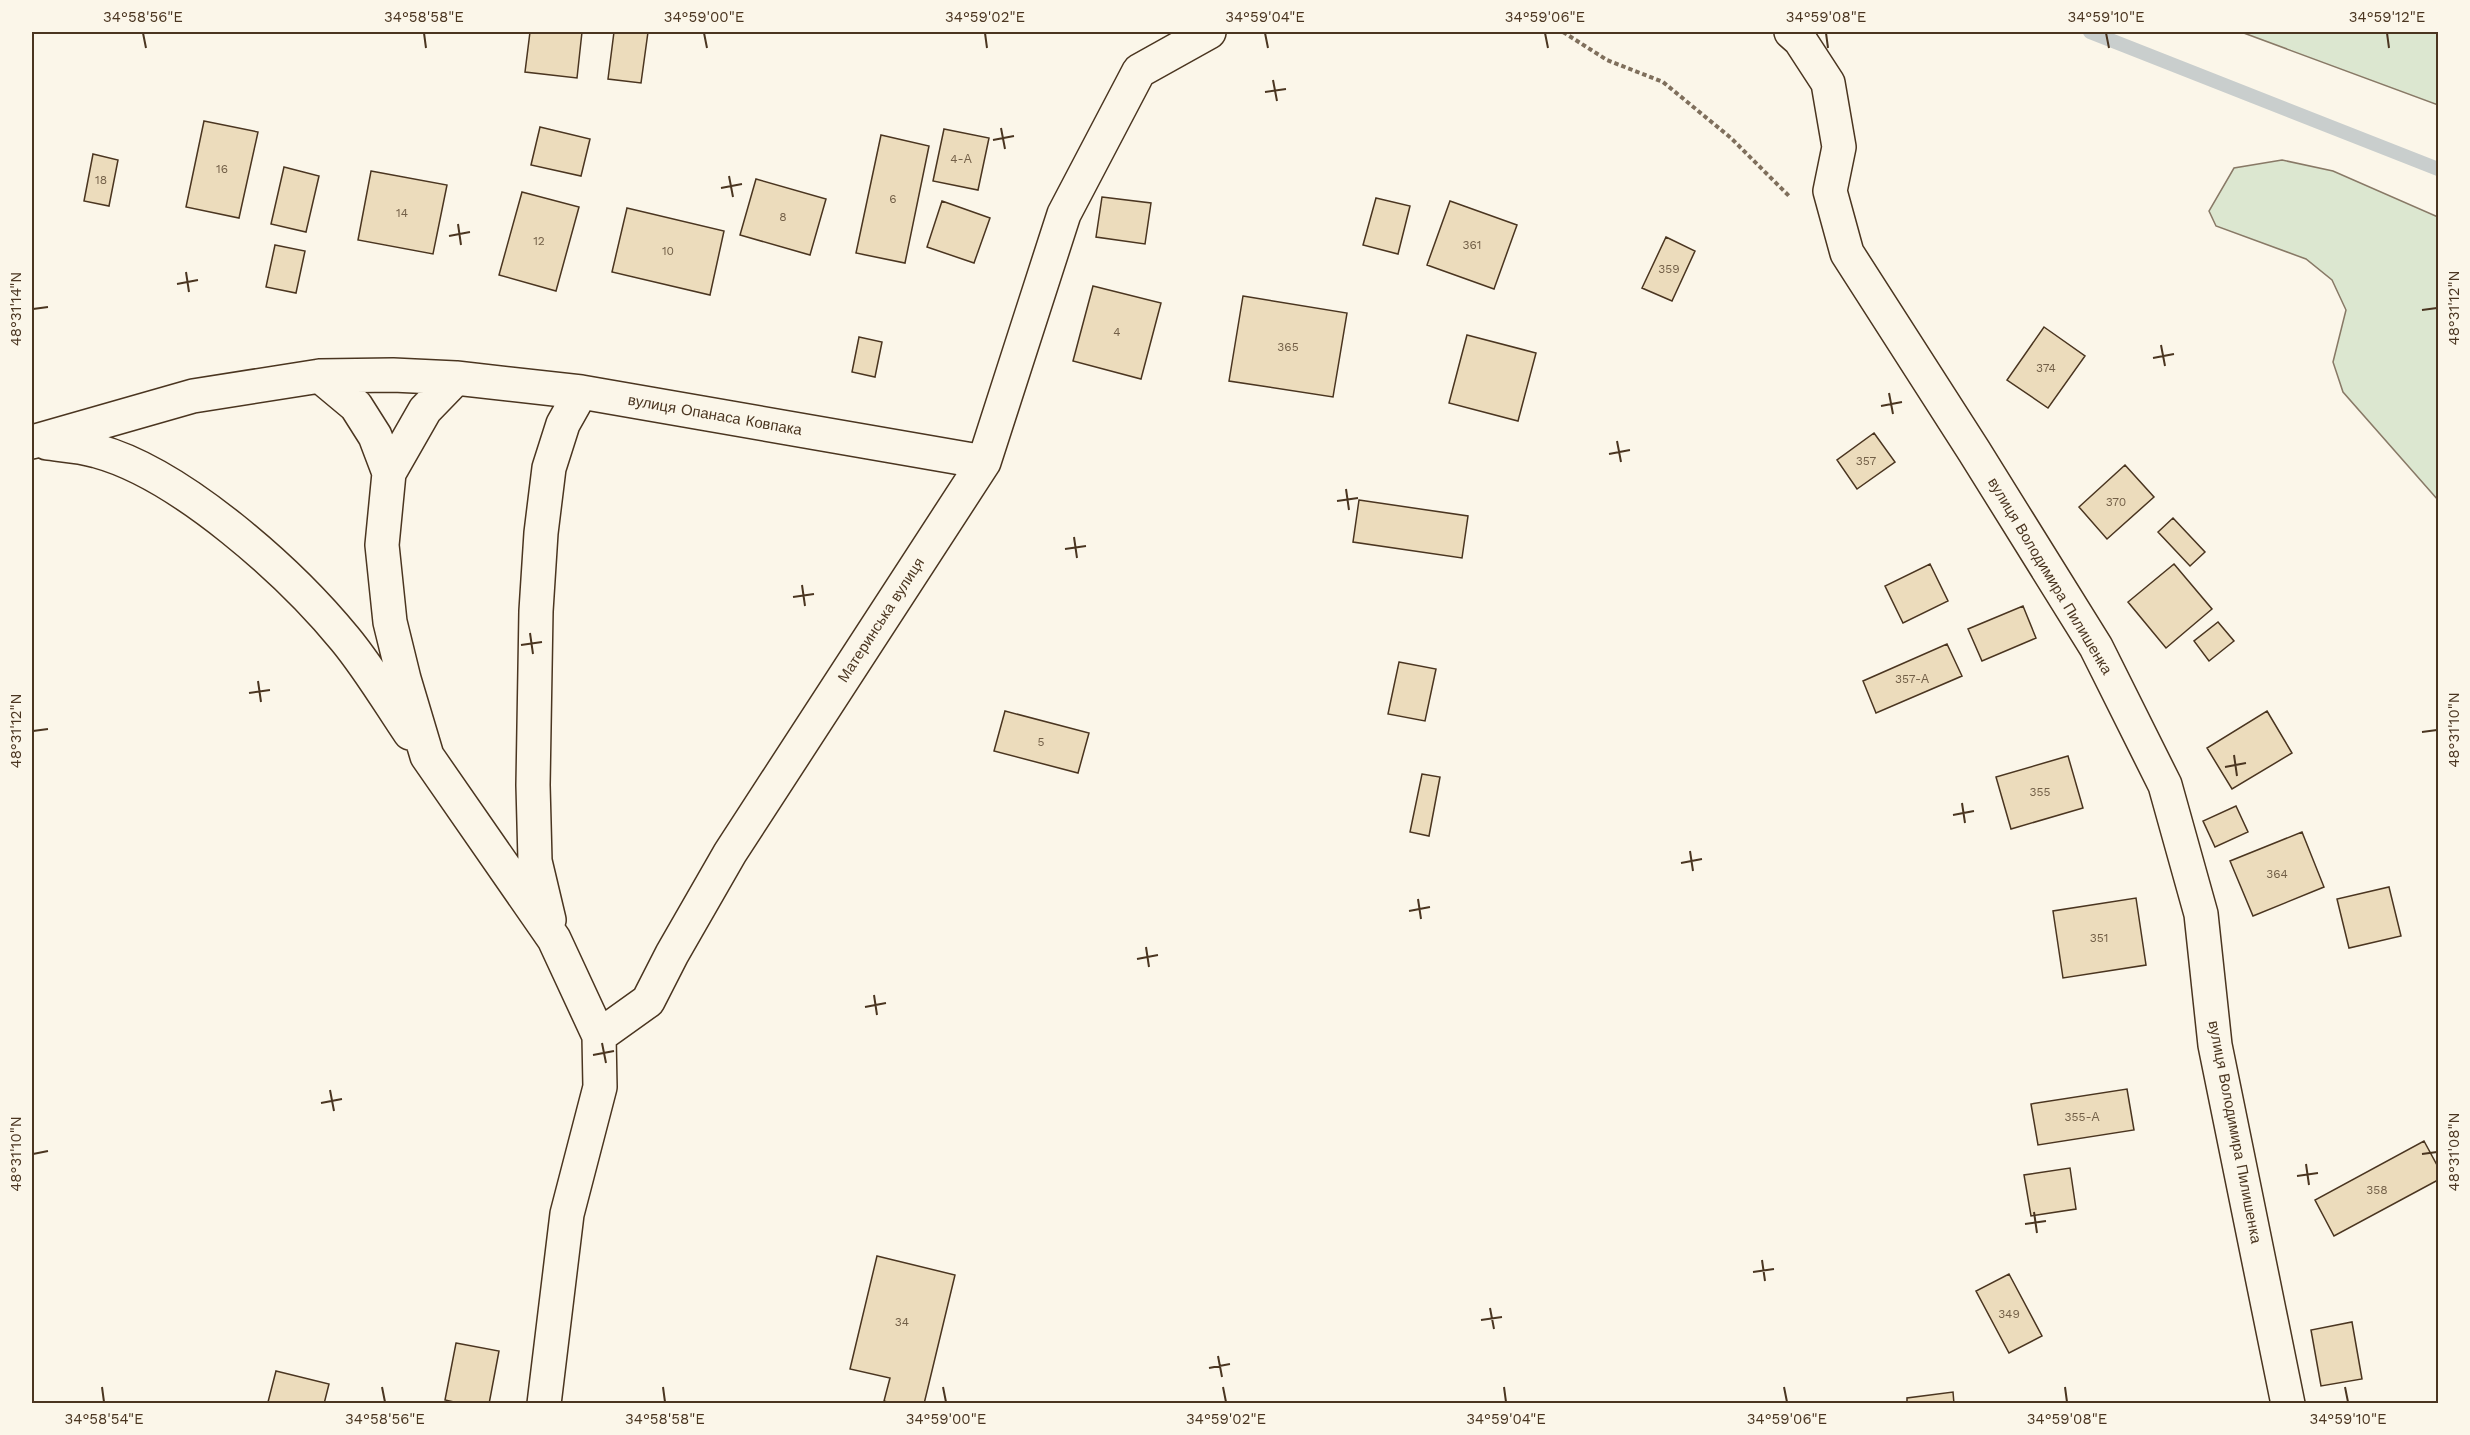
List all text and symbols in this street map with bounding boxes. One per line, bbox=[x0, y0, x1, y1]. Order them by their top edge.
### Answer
text: 34°58'56"E bbox=[103, 8, 183, 26]
text: 34°58'58"E bbox=[384, 8, 464, 26]
text: 34°59'00"E bbox=[664, 8, 744, 26]
text: 34°59'02"E bbox=[945, 8, 1025, 26]
text: 34°59'04"E bbox=[1225, 8, 1305, 26]
text: 34°59'06"E bbox=[1505, 8, 1585, 26]
text: 34°59'08"E bbox=[1786, 8, 1866, 26]
text: 34°59'10"E bbox=[2067, 8, 2145, 26]
text: 34°59'12"E bbox=[2349, 8, 2425, 26]
house number: 4-А bbox=[950, 152, 972, 166]
house number: 16 bbox=[216, 162, 228, 176]
house number: 18 bbox=[95, 173, 107, 187]
house number: 6 bbox=[889, 192, 897, 206]
house number: 14 bbox=[396, 206, 408, 220]
house number: 8 bbox=[779, 210, 787, 224]
house number: 12 bbox=[533, 234, 545, 248]
house number: 361 bbox=[1463, 238, 1481, 252]
house number: 10 bbox=[662, 244, 674, 258]
house number: 359 bbox=[1658, 262, 1680, 276]
text: 48°31'12"N bbox=[2445, 270, 2463, 346]
text: 48°31'14"N bbox=[7, 272, 25, 346]
house number: 4 bbox=[1113, 325, 1121, 339]
house number: 365 bbox=[1277, 340, 1299, 354]
house number: 374 bbox=[2036, 361, 2056, 375]
street label: вулиця Опанаса Ковпака bbox=[627, 391, 804, 439]
house number: 357 bbox=[1856, 454, 1877, 468]
street label: вулиця Володимира Пилишенка bbox=[1984, 474, 2116, 678]
house number: 370 bbox=[2106, 495, 2126, 509]
street label: Материнська вулиця bbox=[834, 554, 928, 686]
house number: 357-А bbox=[1895, 672, 1929, 686]
text: 48°31'10"N bbox=[2445, 692, 2463, 768]
text: 48°31'12"N bbox=[7, 693, 25, 769]
house number: 5 bbox=[1038, 735, 1045, 749]
house number: 355 bbox=[2030, 785, 2050, 799]
house number: 364 bbox=[2266, 867, 2288, 881]
house number: 351 bbox=[2090, 931, 2108, 945]
street label: вулиця Володимира Пилишенка bbox=[2205, 1019, 2266, 1246]
house number: 355-А bbox=[2064, 1110, 2100, 1124]
text: 48°31'08"N bbox=[2445, 1112, 2463, 1192]
text: 48°31'10"N bbox=[7, 1116, 25, 1192]
house number: 358 bbox=[2366, 1183, 2388, 1197]
house number: 349 bbox=[1998, 1307, 2020, 1321]
house number: 34 bbox=[895, 1315, 909, 1329]
text: 34°58'54"E bbox=[64, 1410, 144, 1428]
text: 34°58'56"E bbox=[345, 1410, 425, 1428]
text: 34°58'58"E bbox=[625, 1410, 705, 1428]
text: 34°59'00"E bbox=[906, 1410, 986, 1428]
text: 34°59'02"E bbox=[1186, 1410, 1266, 1428]
text: 34°59'04"E bbox=[1466, 1410, 1546, 1428]
text: 34°59'06"E bbox=[1747, 1410, 1827, 1428]
text: 34°59'08"E bbox=[2027, 1410, 2107, 1428]
text: 34°59'10"E bbox=[2309, 1410, 2387, 1428]

